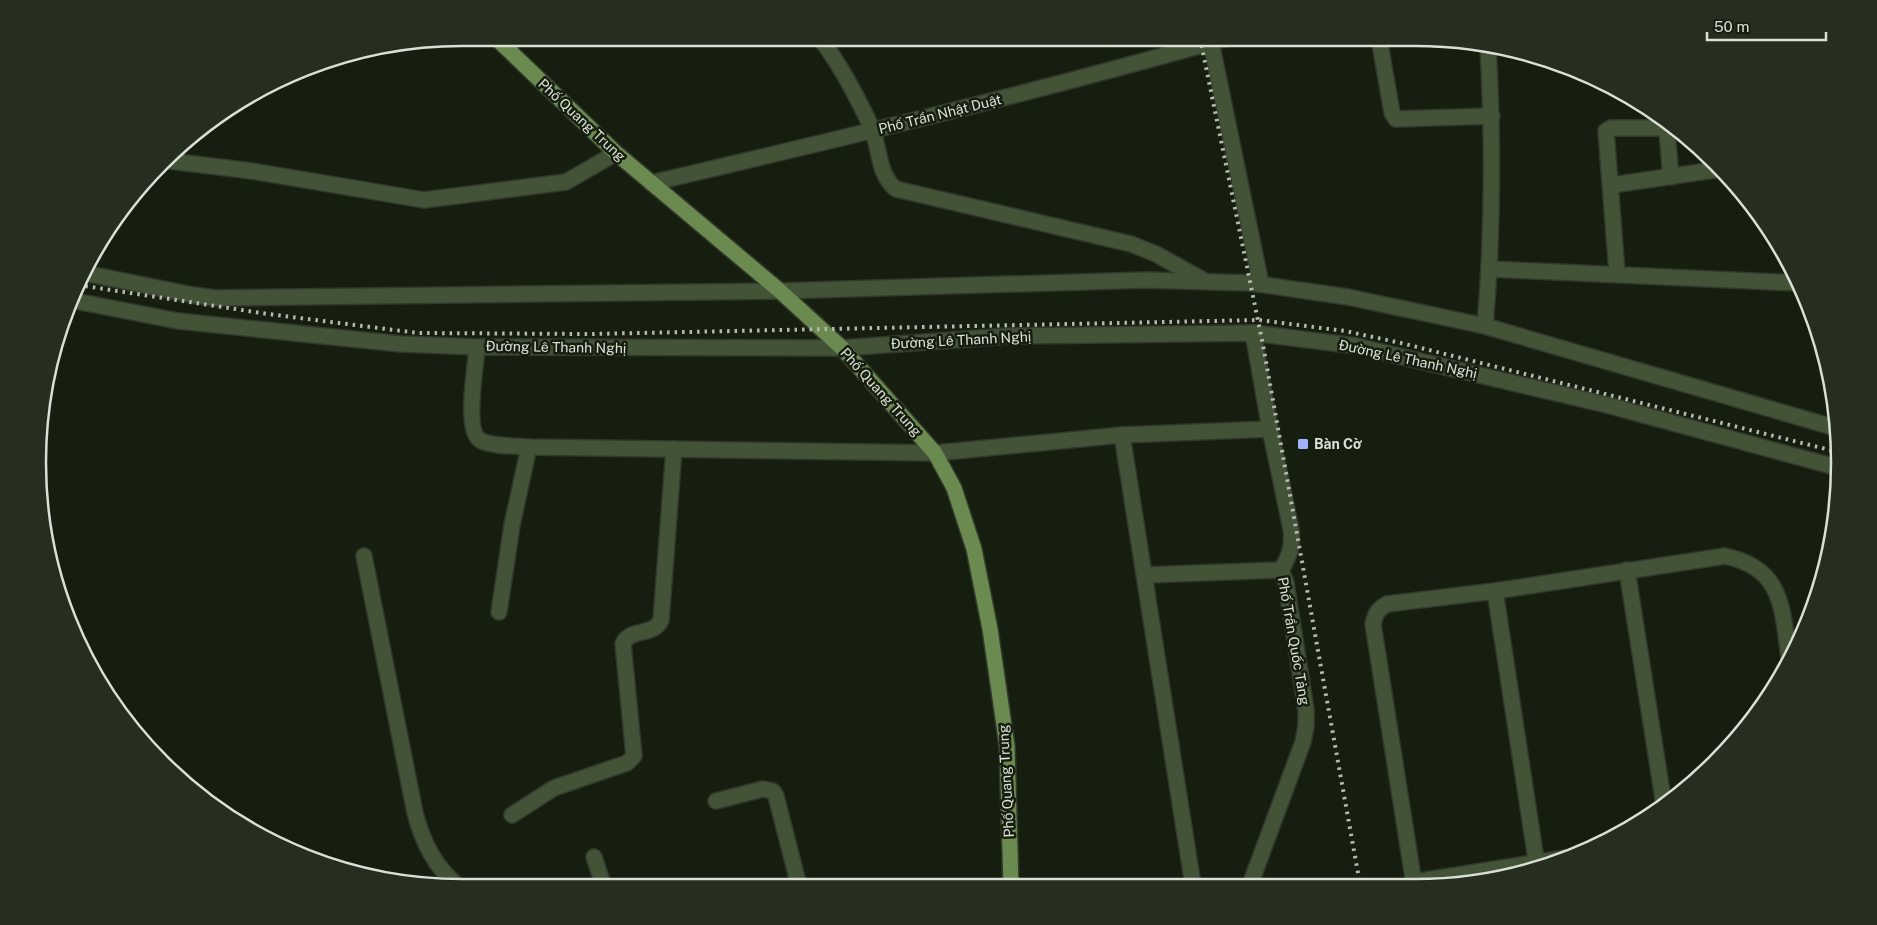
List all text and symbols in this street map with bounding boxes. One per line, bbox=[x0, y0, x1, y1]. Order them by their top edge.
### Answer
scale bar bbox=[1707, 10, 1826, 42]
text: 50 m bbox=[1714, 18, 1749, 35]
street label: Phố Quang Trung bbox=[535, 76, 629, 165]
street label: Phố Trần Nhật Duật bbox=[877, 91, 1003, 137]
street label: Đường Lê Thanh Nghị bbox=[890, 328, 1032, 352]
street label: Đường Lê Thanh Nghị bbox=[1337, 337, 1479, 381]
street label: Đường Lê Thanh Nghị bbox=[485, 338, 627, 356]
street label: Phố Quang Trung bbox=[837, 345, 925, 440]
place label: Bàn Cờ bbox=[1314, 436, 1363, 452]
marker: Bàn Cờ bbox=[1296, 437, 1310, 451]
street label: Phố Trần Quốc Tảng bbox=[1275, 576, 1313, 707]
street label: Phố Quang Trung bbox=[995, 724, 1017, 838]

